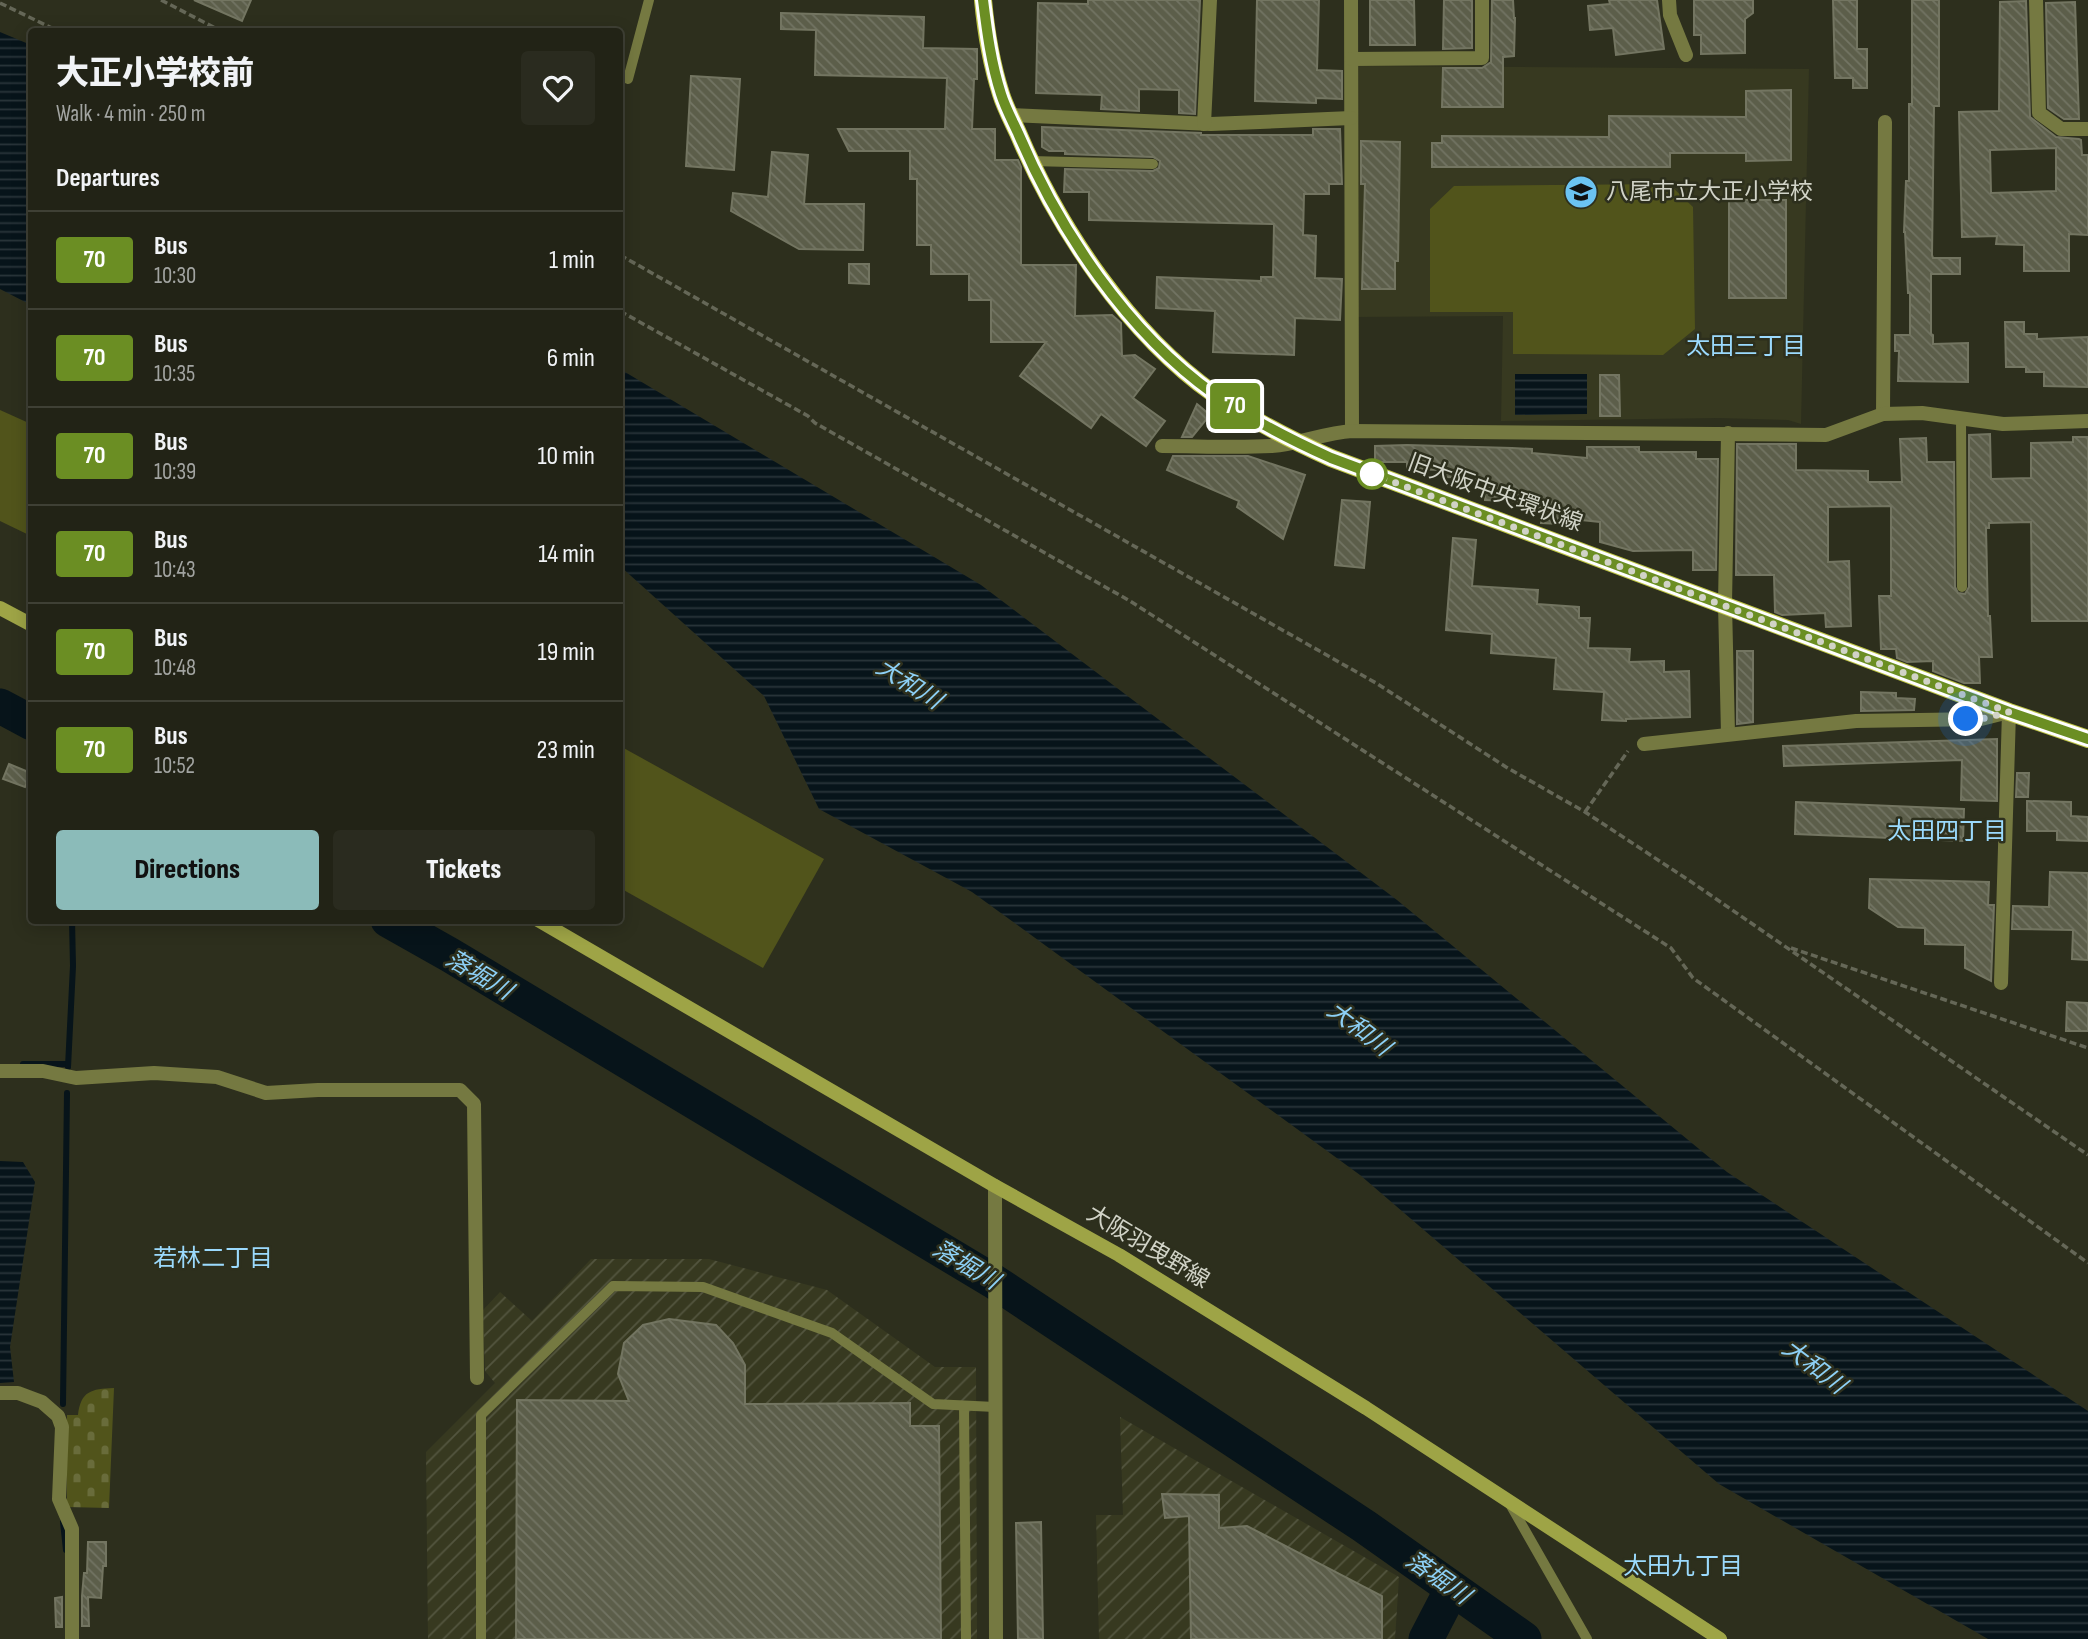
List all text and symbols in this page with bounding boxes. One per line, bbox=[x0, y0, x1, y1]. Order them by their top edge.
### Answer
button: heart bbox=[521, 51, 595, 125]
text: 大正小学校前 bbox=[56, 54, 254, 94]
text: Walk · 4 min · 250 m bbox=[56, 100, 206, 128]
text: Departures bbox=[56, 163, 160, 194]
school or university icon: 八尾市立大正小学校 bbox=[1562, 173, 1600, 211]
place label: 八尾市立大正小学校 bbox=[1606, 178, 1813, 206]
text: Bus bbox=[154, 231, 188, 262]
text: 70 bbox=[84, 245, 105, 274]
text: 1 min bbox=[549, 245, 595, 276]
text: 10:30 bbox=[154, 262, 196, 290]
text: Bus bbox=[154, 329, 188, 360]
district label: 太田三丁目 bbox=[1686, 332, 1806, 361]
text: 70 bbox=[84, 343, 105, 372]
text: 6 min bbox=[547, 343, 595, 374]
text: 10:35 bbox=[154, 360, 195, 388]
line badge: 70 bbox=[1204, 383, 1266, 429]
text: 70 bbox=[1224, 391, 1246, 420]
text: Bus bbox=[154, 427, 188, 458]
text: 70 bbox=[84, 441, 105, 470]
text: 10 min bbox=[538, 441, 595, 472]
street label: 旧大阪中央環状線 bbox=[1404, 448, 1586, 538]
text: 10:39 bbox=[154, 458, 196, 486]
unlabelled marker bbox=[1357, 459, 1387, 489]
text: Bus bbox=[154, 525, 188, 556]
text: 70 bbox=[84, 539, 105, 568]
text: 14 min bbox=[538, 539, 595, 570]
text: 10:43 bbox=[154, 556, 196, 584]
text: Bus bbox=[154, 623, 188, 654]
text: 70 bbox=[84, 637, 105, 666]
text: 19 min bbox=[538, 637, 595, 668]
water label: 大和川 bbox=[871, 653, 950, 717]
text: 10:48 bbox=[154, 654, 196, 682]
your location bbox=[1948, 701, 1983, 736]
text: Bus bbox=[154, 721, 188, 752]
text: 70 bbox=[84, 735, 105, 764]
text: 23 min bbox=[537, 735, 595, 766]
text: 10:52 bbox=[154, 752, 195, 780]
district label: 太田四丁目 bbox=[1887, 817, 2007, 846]
button: Directions bbox=[56, 830, 319, 910]
button: Tickets bbox=[333, 830, 595, 910]
water label: 落堀川 bbox=[441, 944, 520, 1008]
water label: 大和川 bbox=[1322, 996, 1399, 1064]
street label: 大阪羽曳野線 bbox=[1082, 1199, 1214, 1295]
water label: 落堀川 bbox=[928, 1234, 1007, 1298]
district label: 若林二丁目 bbox=[153, 1244, 273, 1273]
water label: 大和川 bbox=[1777, 1334, 1854, 1402]
water label: 落堀川 bbox=[1400, 1545, 1478, 1612]
district label: 太田九丁目 bbox=[1623, 1552, 1743, 1581]

